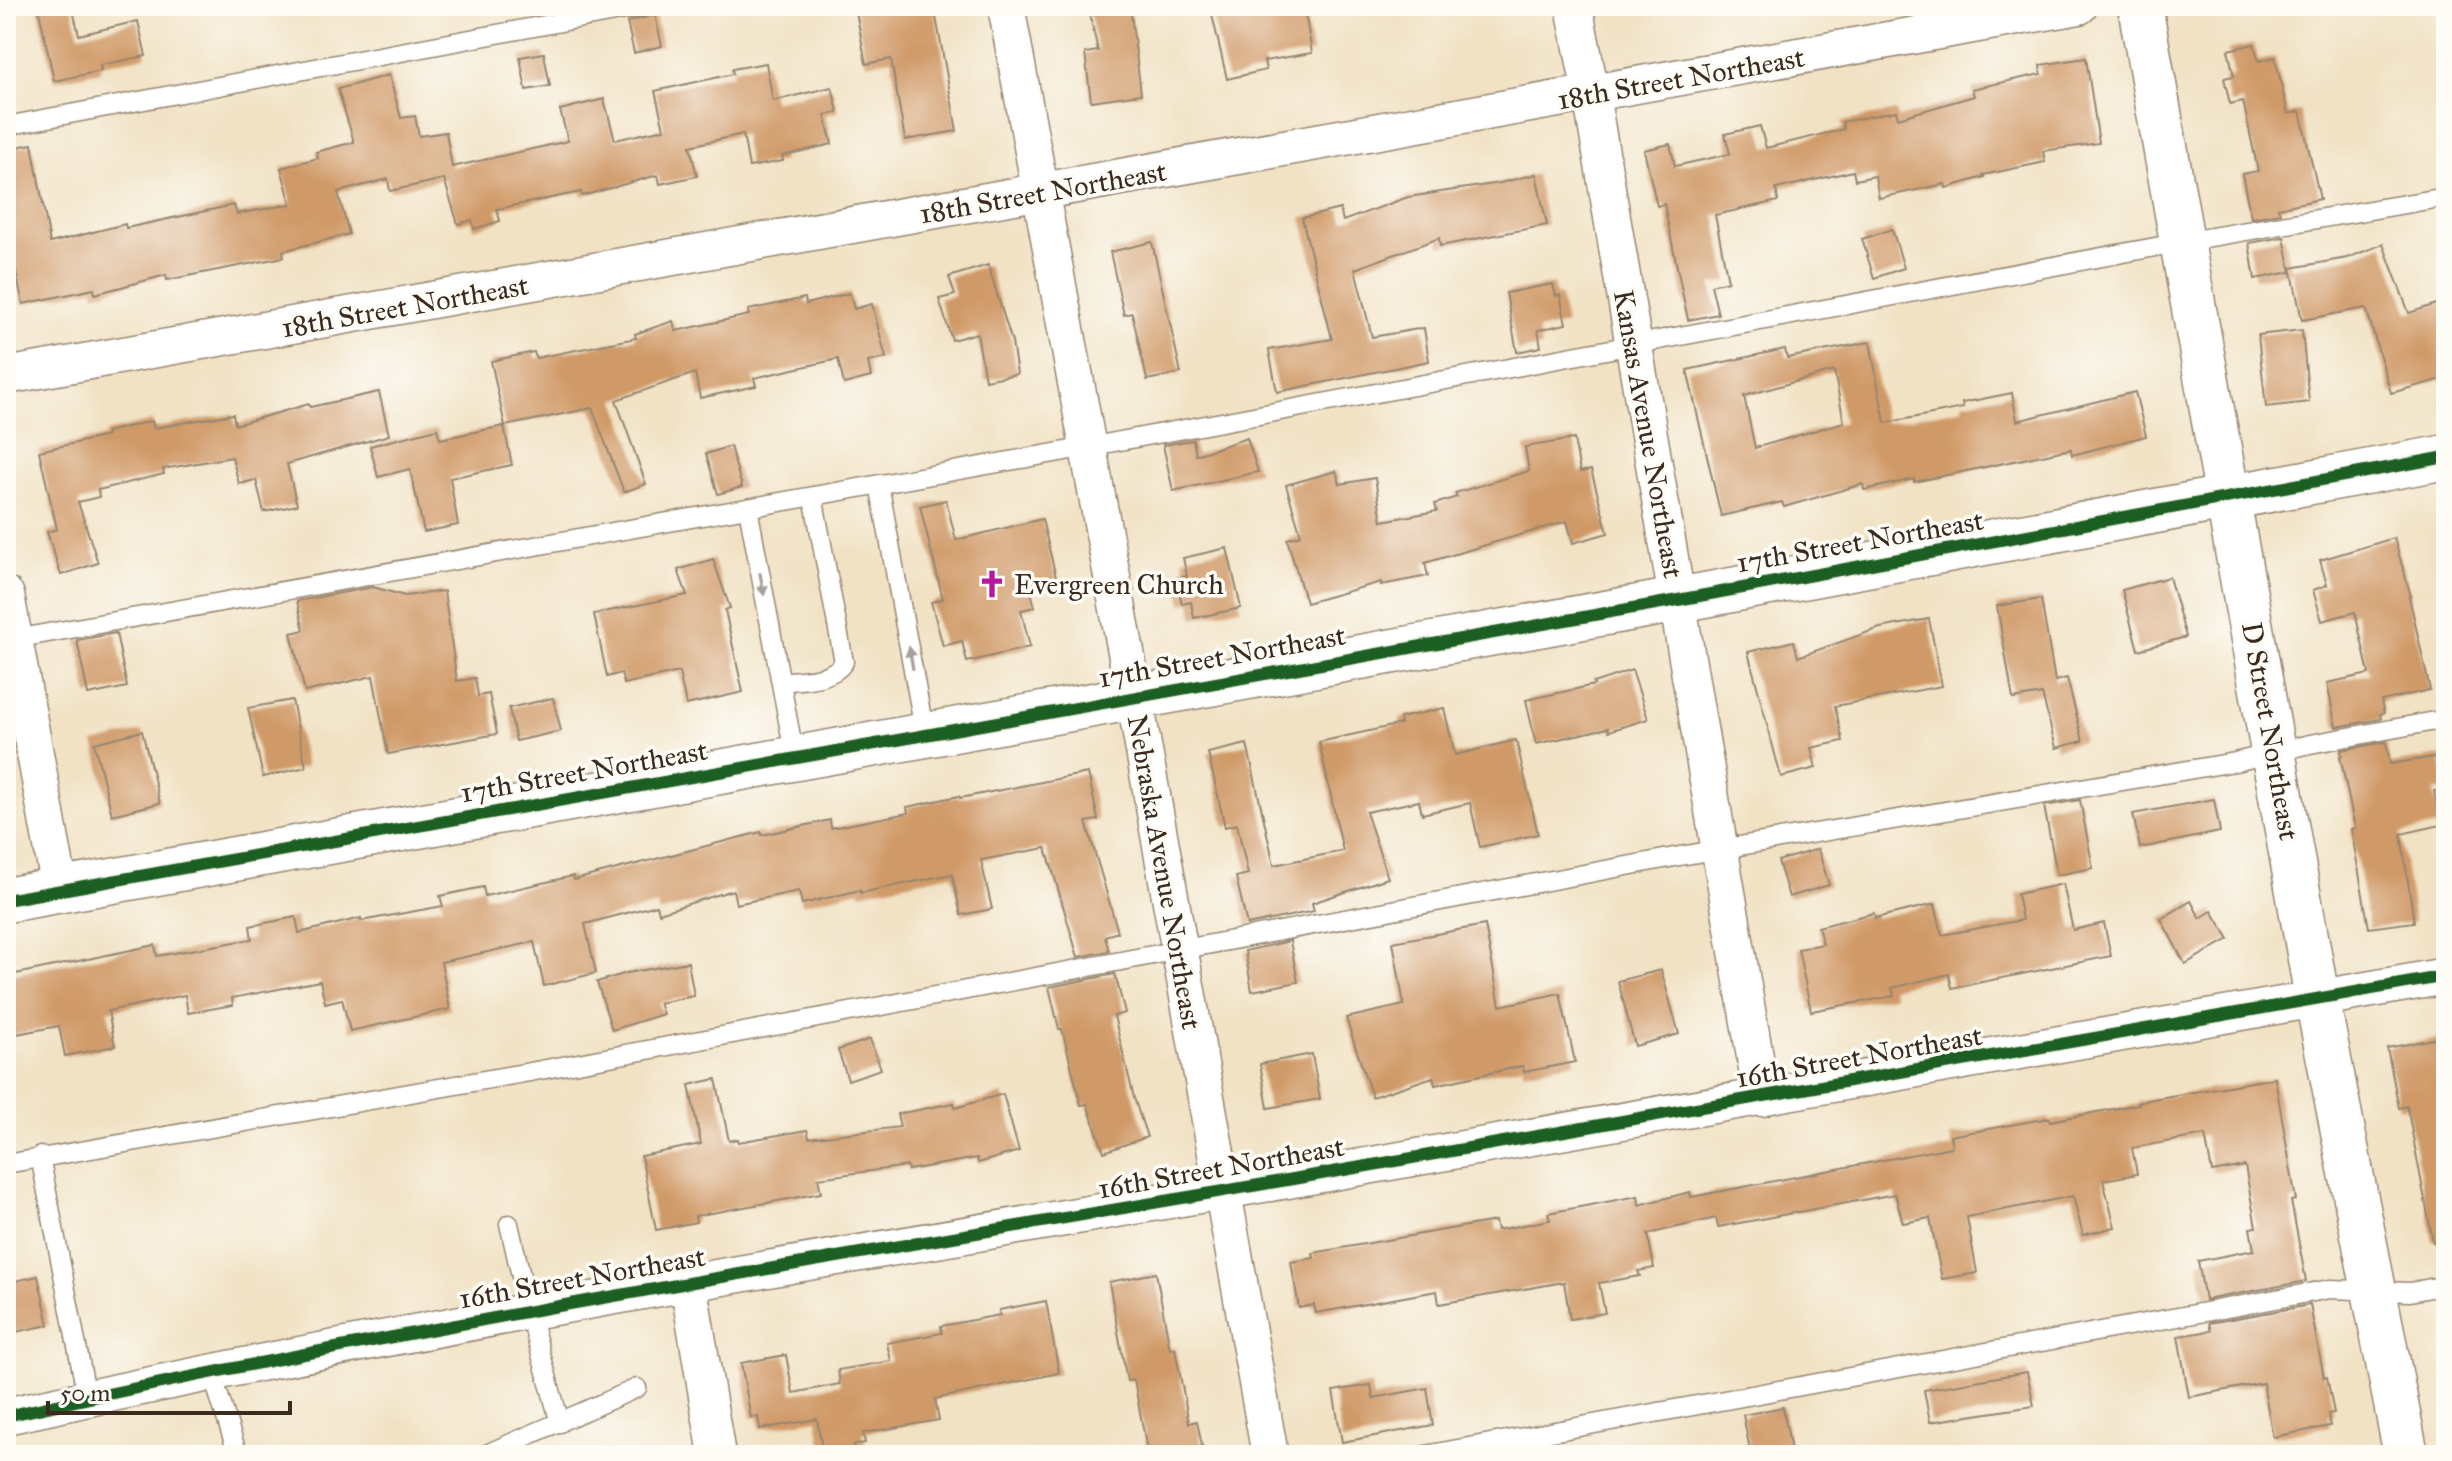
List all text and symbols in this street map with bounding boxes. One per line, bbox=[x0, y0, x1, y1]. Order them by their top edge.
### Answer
street label: 18th Street Northeast bbox=[1555, 40, 1807, 117]
street label: 18th Street Northeast bbox=[917, 154, 1169, 231]
street label: 18th Street Northeast bbox=[279, 268, 531, 345]
street label: Kansas Avenue Northeast bbox=[1606, 287, 1691, 581]
street label: 17th Street Northeast bbox=[1734, 503, 1986, 580]
place label: Evergreen Church bbox=[1014, 567, 1224, 602]
church icon: Evergreen Church bbox=[977, 569, 1007, 599]
one-way arrow bbox=[756, 572, 769, 597]
street label: 17th Street Northeast bbox=[1096, 618, 1348, 695]
street label: D Street Northeast bbox=[2234, 619, 2307, 843]
one-way arrow bbox=[904, 645, 916, 670]
street label: Nebraska Avenue Northeast bbox=[1120, 712, 1209, 1032]
street label: 17th Street Northeast bbox=[458, 733, 710, 810]
street label: 16th Street Northeast bbox=[1733, 1018, 1985, 1095]
street label: 16th Street Northeast bbox=[1095, 1129, 1347, 1206]
street label: 16th Street Northeast bbox=[456, 1239, 708, 1316]
scale bar bbox=[48, 1365, 290, 1415]
text: 50 m bbox=[60, 1378, 110, 1408]

